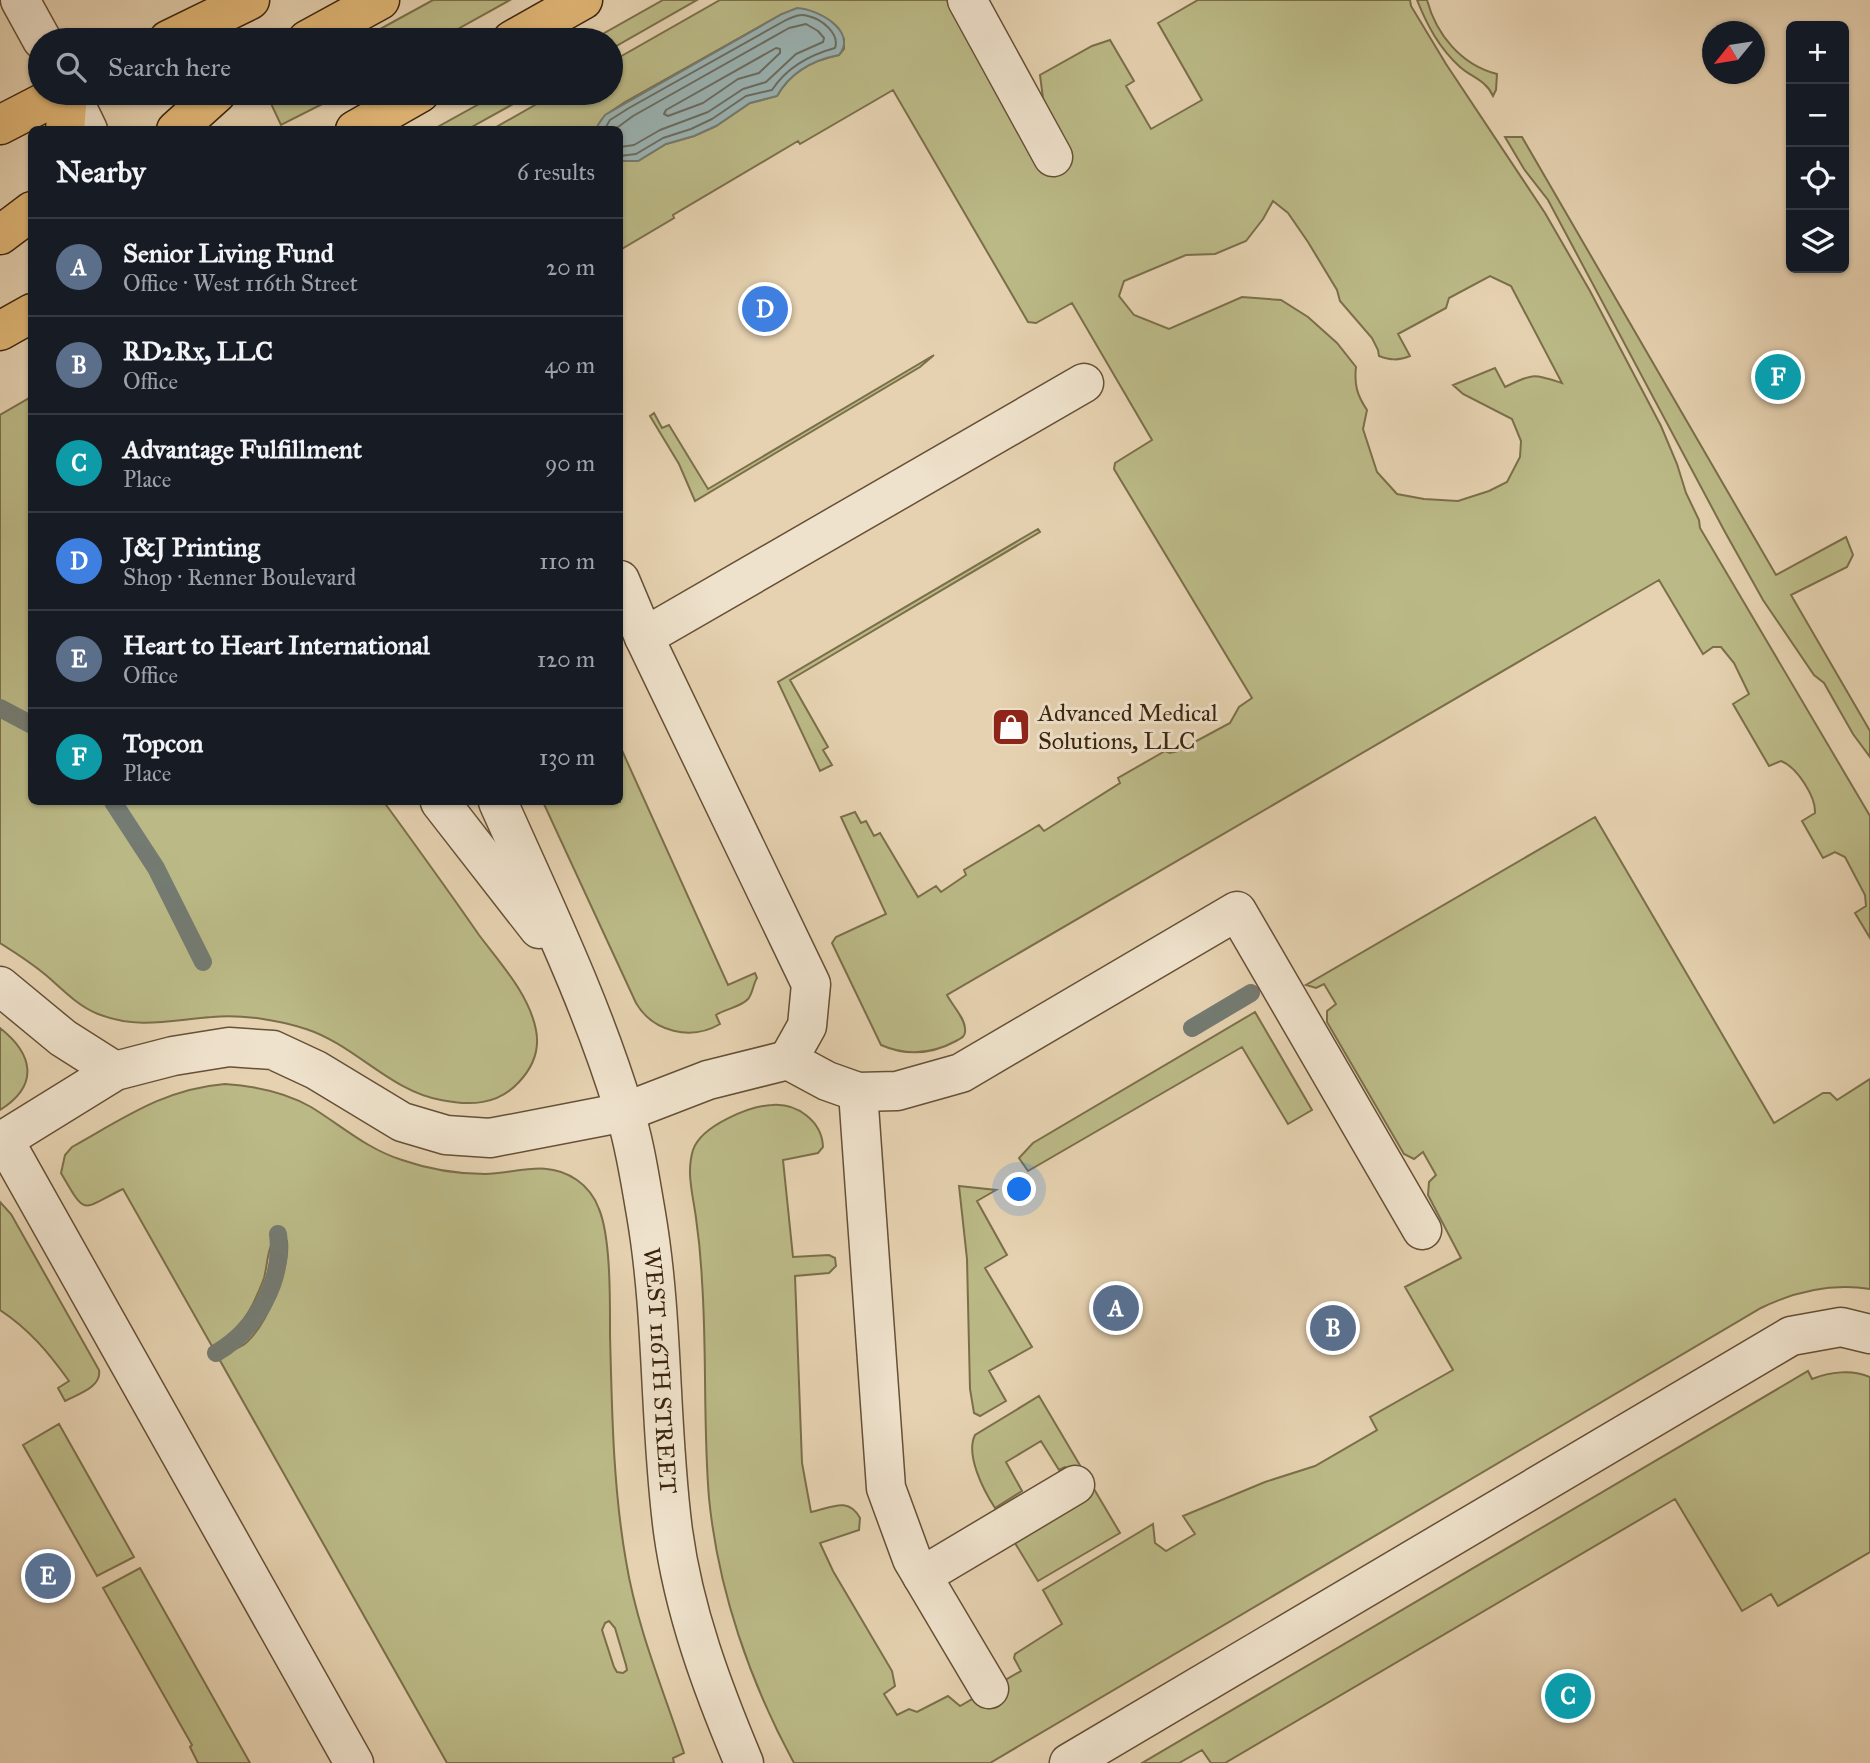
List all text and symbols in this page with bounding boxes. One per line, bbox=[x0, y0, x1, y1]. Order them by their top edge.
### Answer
north arrow bbox=[1702, 21, 1765, 84]
map controls bbox=[1786, 21, 1849, 273]
button: + bbox=[1786, 21, 1849, 84]
search box bbox=[28, 28, 623, 105]
icon: search bbox=[52, 48, 90, 86]
text: Search here bbox=[108, 51, 231, 83]
button: − bbox=[1786, 84, 1849, 147]
button: locate bbox=[1786, 147, 1849, 210]
text: Nearby bbox=[56, 154, 146, 190]
text: 6 results bbox=[517, 158, 595, 186]
button: layers bbox=[1786, 210, 1849, 273]
text: Senior Living Fund bbox=[123, 237, 334, 269]
text: A bbox=[71, 253, 87, 281]
text: 20 m bbox=[546, 253, 595, 281]
text: Office · West 116th Street bbox=[123, 269, 358, 297]
pin: D bbox=[742, 283, 788, 335]
text: RD2Rx, LLC bbox=[123, 335, 273, 367]
text: B bbox=[71, 351, 87, 379]
text: 40 m bbox=[545, 351, 595, 379]
pin: F bbox=[1755, 351, 1801, 403]
text: Office bbox=[123, 367, 178, 395]
text: Advantage Fulfillment bbox=[123, 433, 362, 465]
text: C bbox=[71, 449, 87, 477]
text: 90 m bbox=[545, 449, 595, 477]
text: Place bbox=[123, 465, 171, 493]
text: J&J Printing bbox=[123, 531, 260, 563]
text: D bbox=[70, 547, 88, 575]
text: 110 m bbox=[539, 547, 595, 575]
text: Shop · Renner Boulevard bbox=[123, 563, 356, 591]
text: Heart to Heart International bbox=[123, 629, 430, 661]
text: E bbox=[71, 645, 87, 673]
text: 120 m bbox=[537, 645, 595, 673]
text: Office bbox=[123, 661, 178, 689]
place label: Advanced Medical Solutions, LLC bbox=[1037, 698, 1218, 756]
shop icon: Advanced Medical Solutions, LLC bbox=[990, 706, 1032, 748]
text: Topcon bbox=[123, 727, 203, 759]
text: F bbox=[71, 743, 87, 771]
text: 130 m bbox=[539, 743, 595, 771]
text: Place bbox=[123, 759, 171, 787]
your location bbox=[1002, 1172, 1036, 1206]
street label: WEST 116TH STREET bbox=[636, 1246, 684, 1495]
pin: A bbox=[1093, 1282, 1139, 1334]
pin: B bbox=[1310, 1302, 1356, 1354]
pin: E bbox=[25, 1550, 71, 1602]
pin: C bbox=[1545, 1670, 1591, 1722]

